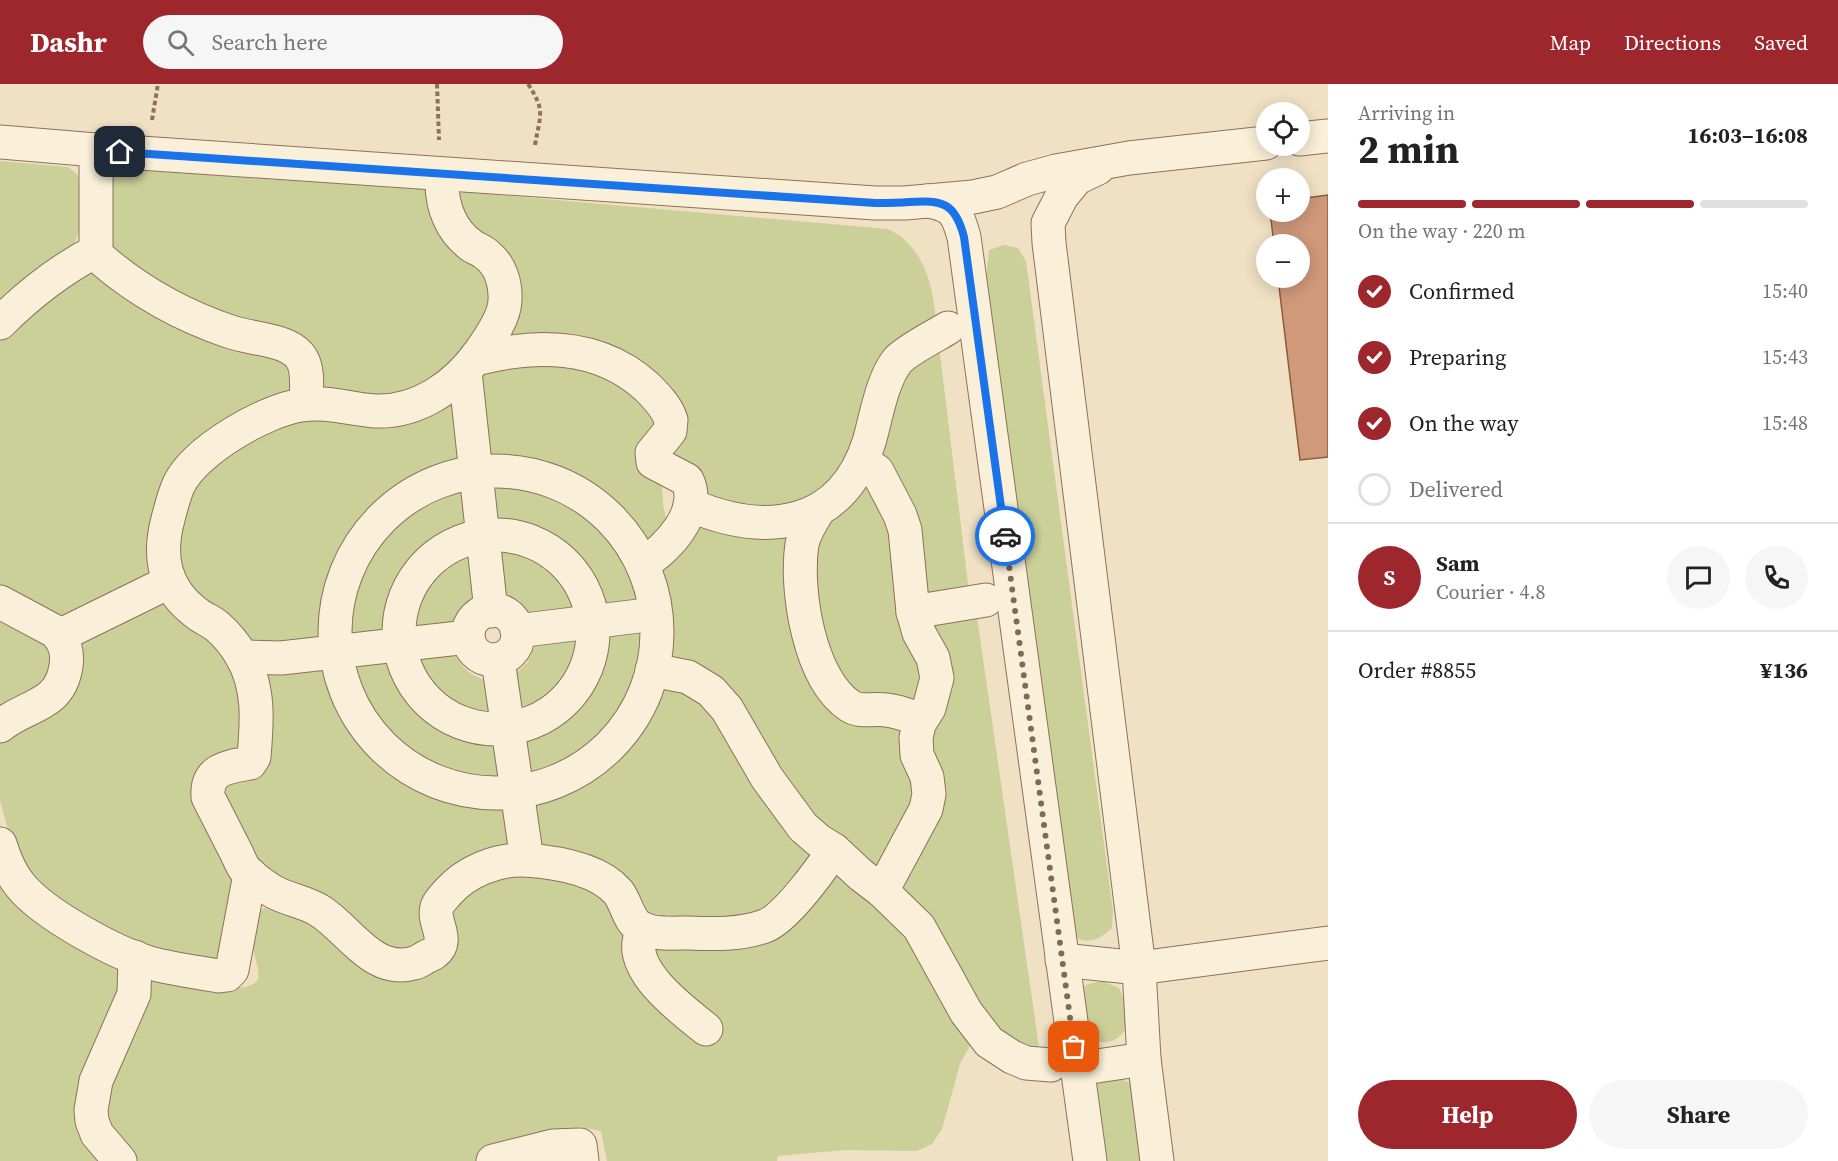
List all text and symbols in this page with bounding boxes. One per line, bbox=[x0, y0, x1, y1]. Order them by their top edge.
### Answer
search box bbox=[143, 15, 563, 69]
text: Dashr bbox=[30, 23, 107, 61]
icon: search bbox=[164, 26, 197, 59]
text: Search here bbox=[212, 27, 328, 57]
text: Map bbox=[1550, 28, 1591, 57]
text: Directions bbox=[1624, 28, 1721, 57]
text: Saved bbox=[1754, 28, 1808, 57]
text: Arriving in bbox=[1358, 99, 1455, 127]
map controls bbox=[1256, 102, 1310, 288]
button: locate bbox=[1256, 102, 1310, 156]
text: 16:03–16:08 bbox=[1688, 120, 1808, 150]
text: 2 min bbox=[1358, 123, 1459, 176]
pin bbox=[94, 126, 145, 177]
icon: home bbox=[103, 135, 136, 168]
button: + bbox=[1256, 168, 1310, 222]
text: On the way · 220 m bbox=[1358, 217, 1525, 245]
button: − bbox=[1256, 234, 1310, 288]
icon: check bbox=[1358, 275, 1391, 308]
text: Confirmed bbox=[1409, 276, 1514, 306]
text: 15:40 bbox=[1762, 277, 1808, 305]
icon: check bbox=[1358, 341, 1391, 374]
text: Preparing bbox=[1409, 342, 1506, 372]
text: 15:43 bbox=[1762, 343, 1808, 371]
icon: check bbox=[1358, 407, 1391, 440]
text: On the way bbox=[1409, 408, 1518, 438]
text: 15:48 bbox=[1762, 409, 1808, 437]
text: Delivered bbox=[1409, 474, 1503, 504]
courier bbox=[975, 506, 1035, 566]
icon: car bbox=[989, 520, 1022, 553]
button: chat bbox=[1667, 546, 1730, 609]
button: phone bbox=[1745, 546, 1808, 609]
text: Sam bbox=[1436, 548, 1480, 578]
text: S bbox=[1384, 562, 1395, 592]
text: Courier · 4.8 bbox=[1436, 578, 1545, 606]
text: Order #8855 bbox=[1358, 655, 1476, 685]
text: ¥136 bbox=[1760, 655, 1808, 685]
pin bbox=[1048, 1021, 1099, 1072]
icon: bag bbox=[1057, 1030, 1090, 1063]
button: Help bbox=[1358, 1080, 1577, 1149]
button: Share bbox=[1589, 1080, 1808, 1149]

